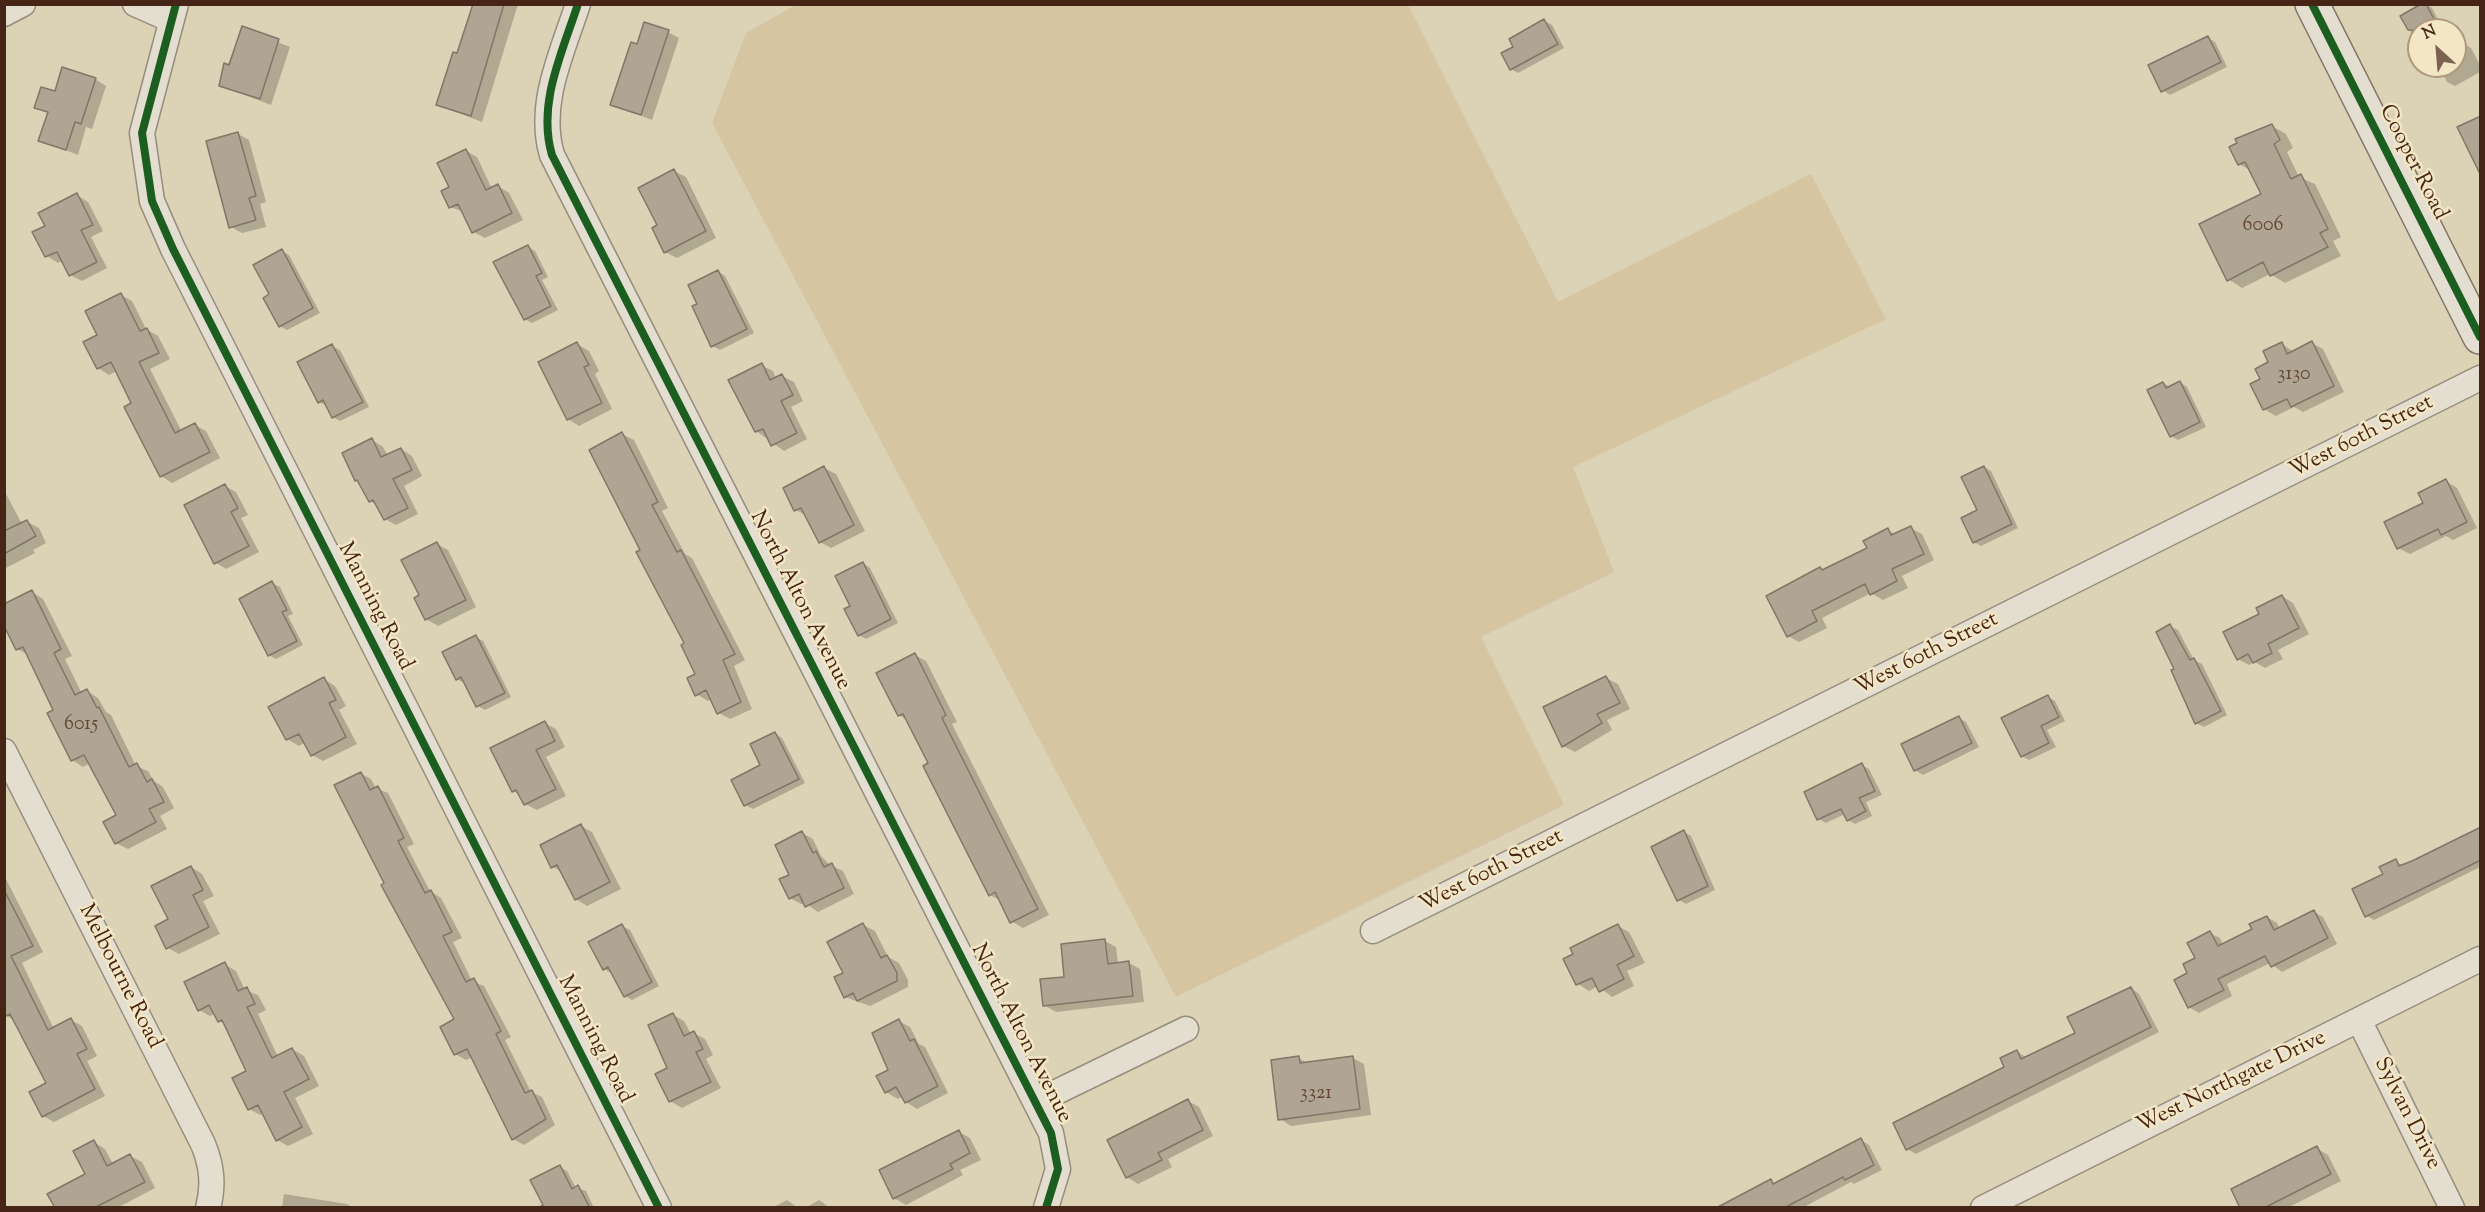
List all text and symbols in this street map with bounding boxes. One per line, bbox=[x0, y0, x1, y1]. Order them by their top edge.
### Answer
north arrow bbox=[2407, 18, 2467, 78]
text: N bbox=[2419, 20, 2441, 46]
street label: Cooper Road bbox=[2372, 101, 2452, 225]
house number: 6006 bbox=[2242, 215, 2284, 239]
house number: 3130 bbox=[2277, 364, 2311, 388]
street label: West 60th Street bbox=[2286, 390, 2438, 486]
street label: North Alton Avenue bbox=[742, 507, 856, 695]
street label: Manning Road bbox=[330, 539, 418, 675]
street label: West 60th Street bbox=[1851, 607, 2003, 703]
house number: 6015 bbox=[64, 714, 98, 738]
street label: West 60th Street bbox=[1416, 824, 1568, 920]
street label: Melbourne Road bbox=[71, 900, 167, 1054]
street label: North Alton Avenue bbox=[963, 940, 1077, 1128]
street label: Manning Road bbox=[550, 972, 638, 1108]
street label: West Northgate Drive bbox=[2133, 1026, 2331, 1140]
street label: Sylvan Drive bbox=[2367, 1054, 2445, 1174]
house number: 3321 bbox=[1300, 1083, 1332, 1107]

